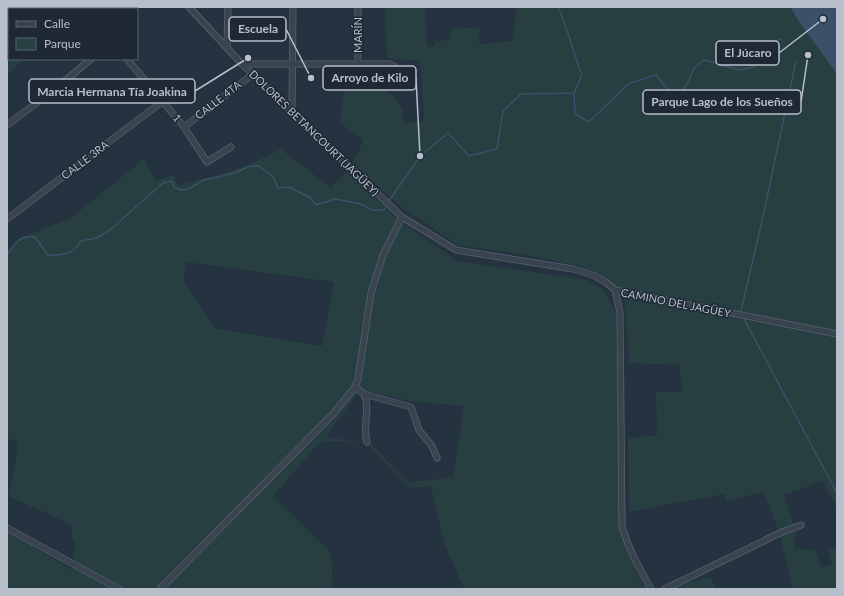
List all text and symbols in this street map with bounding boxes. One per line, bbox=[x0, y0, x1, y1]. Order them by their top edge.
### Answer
legend bbox=[8, 8, 138, 60]
text: Calle bbox=[44, 16, 70, 31]
callout: Escuela bbox=[229, 17, 286, 41]
street label: MARÍN bbox=[351, 17, 364, 53]
text: Escuela bbox=[238, 21, 278, 36]
text: Parque bbox=[44, 36, 81, 51]
callout: El Júcaro bbox=[716, 41, 779, 65]
text: El Júcaro bbox=[724, 45, 772, 60]
callout: Arroyo de Kilo bbox=[323, 66, 416, 90]
street label: DOLORES BETANCOURT (JAGÜEY) bbox=[247, 67, 382, 198]
text: Arroyo de Kilo bbox=[330, 70, 409, 85]
street label: CALLE 4TA bbox=[192, 77, 244, 122]
callout: Marcia Hermana Tía Joakina bbox=[29, 79, 195, 103]
text: Marcia Hermana Tía Joakina bbox=[37, 84, 187, 99]
callout: Parque Lago de los Sueños bbox=[643, 90, 801, 114]
text: Parque Lago de los Sueños bbox=[651, 94, 793, 109]
street label: 1 bbox=[170, 111, 184, 124]
street label: CALLE 3RA bbox=[58, 137, 111, 182]
street label: CAMINO DEL JAGÜEY bbox=[620, 285, 732, 320]

